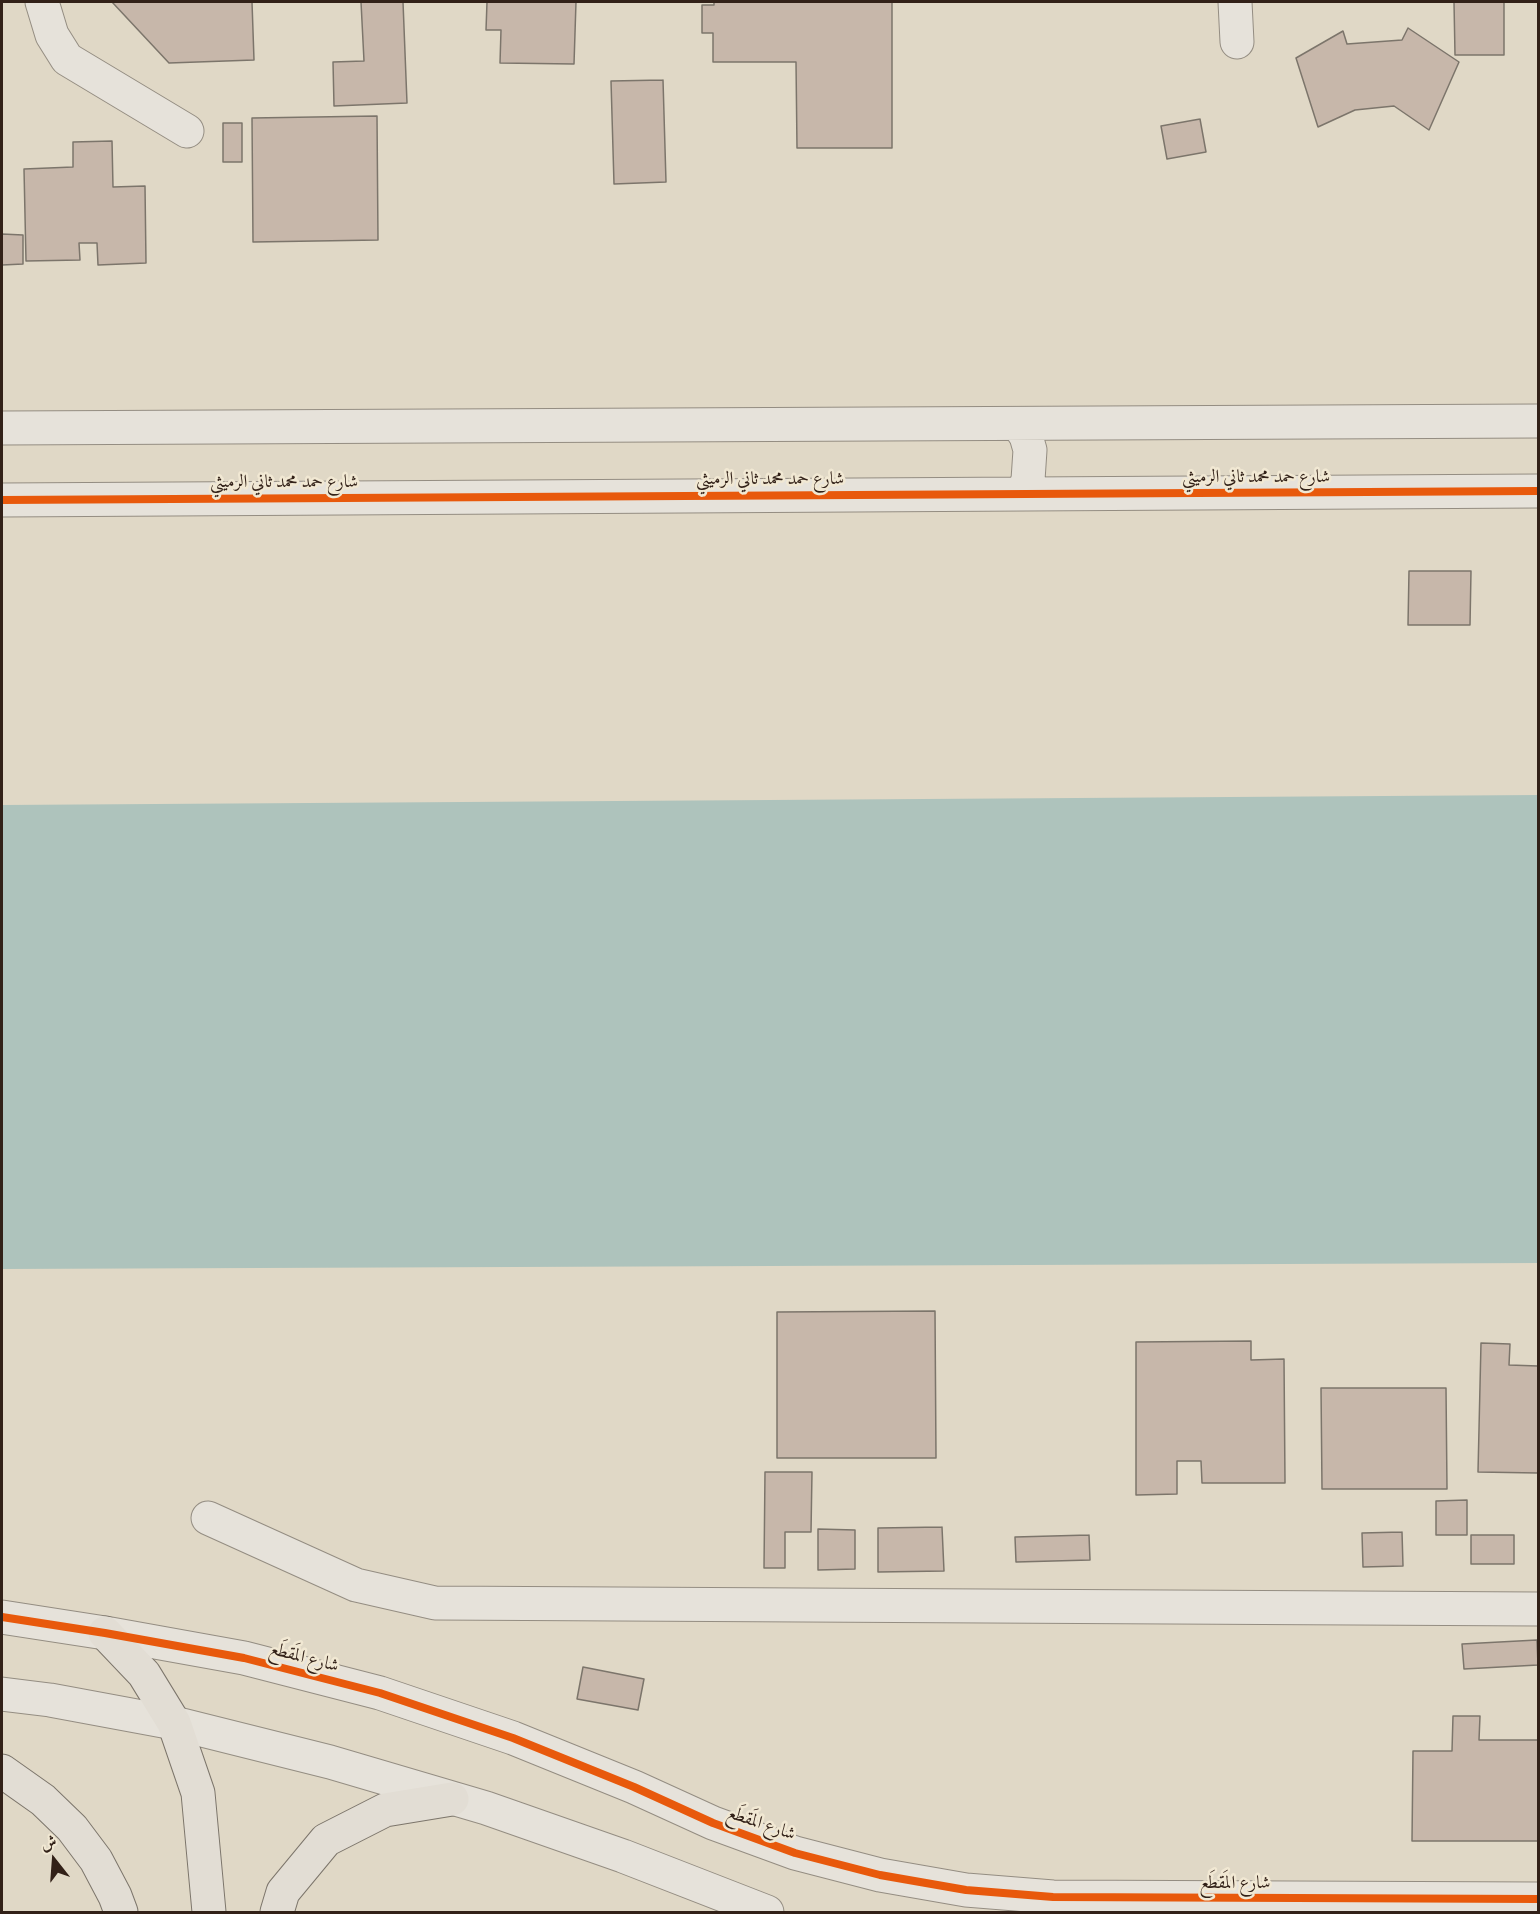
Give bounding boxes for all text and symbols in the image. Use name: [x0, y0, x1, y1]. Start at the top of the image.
street label: شارع حمد محمد ثاني الرميثي: [1182, 467, 1330, 489]
street label: شارع حمد محمد ثاني الرميثي: [696, 469, 844, 491]
street label: شارع حمد محمد ثاني الرميثي: [210, 472, 358, 494]
street label: شارع المَقطَع: [267, 1638, 341, 1678]
street label: شارع المَقطَع: [724, 1802, 798, 1846]
north arrow: [24, 1830, 84, 1890]
text: ش: [38, 1831, 59, 1854]
street label: شارع المَقطَع: [1200, 1873, 1270, 1895]

